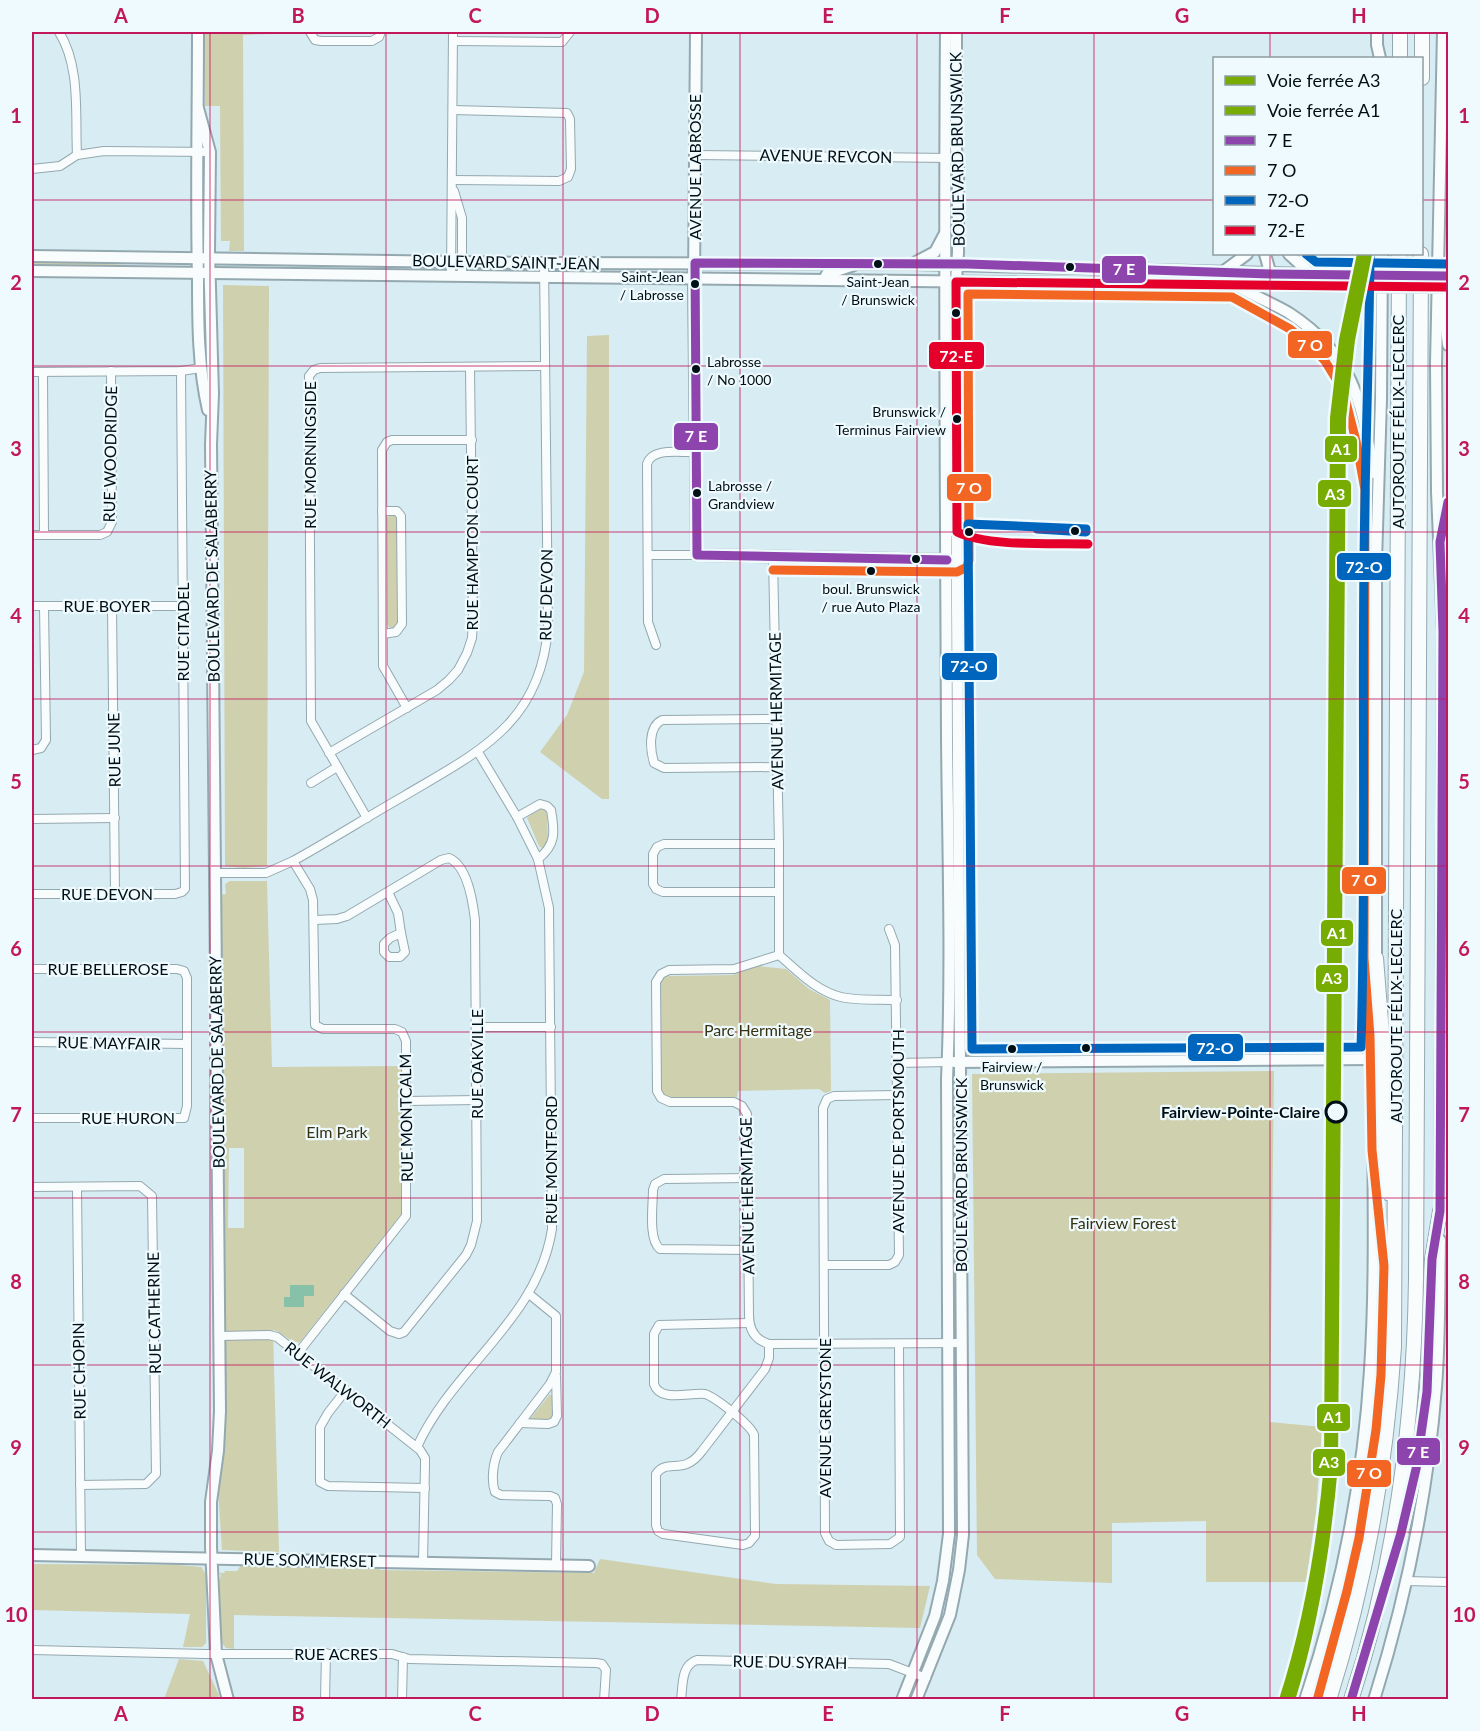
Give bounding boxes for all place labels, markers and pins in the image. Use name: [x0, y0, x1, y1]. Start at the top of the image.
marker: Saint-Jean / Brunswick: [872, 258, 884, 270]
unlabelled marker: [1064, 261, 1076, 273]
place label: Saint-Jean / Labrosse: [620, 268, 684, 303]
place label: Saint-Jean / Brunswick: [841, 273, 916, 308]
marker: Saint-Jean / Labrosse: [689, 278, 701, 290]
unlabelled marker: [950, 307, 962, 319]
place label: Labrosse / No 1000: [707, 353, 771, 388]
marker: Labrosse / No 1000: [690, 363, 702, 375]
place label: Brunswick / Terminus Fairview: [836, 403, 946, 438]
marker: Brunswick / Terminus Fairview: [951, 413, 963, 425]
place label: Labrosse / Grandview: [708, 477, 775, 512]
marker: Labrosse / Grandview: [691, 487, 703, 499]
unlabelled marker: [1069, 525, 1081, 537]
unlabelled marker: [963, 526, 975, 538]
unlabelled marker: [910, 553, 922, 565]
marker: boul. Brunswick / rue Auto Plaza: [865, 565, 877, 577]
place label: boul. Brunswick / rue Auto Plaza: [822, 580, 921, 615]
unlabelled marker: [1080, 1042, 1092, 1054]
marker: Fairview / Brunswick: [1006, 1043, 1018, 1055]
place label: Fairview / Brunswick: [980, 1058, 1045, 1093]
marker: Fairview-Pointe-Claire: [1325, 1101, 1347, 1123]
place label: Fairview-Pointe-Claire: [1161, 1102, 1320, 1121]

